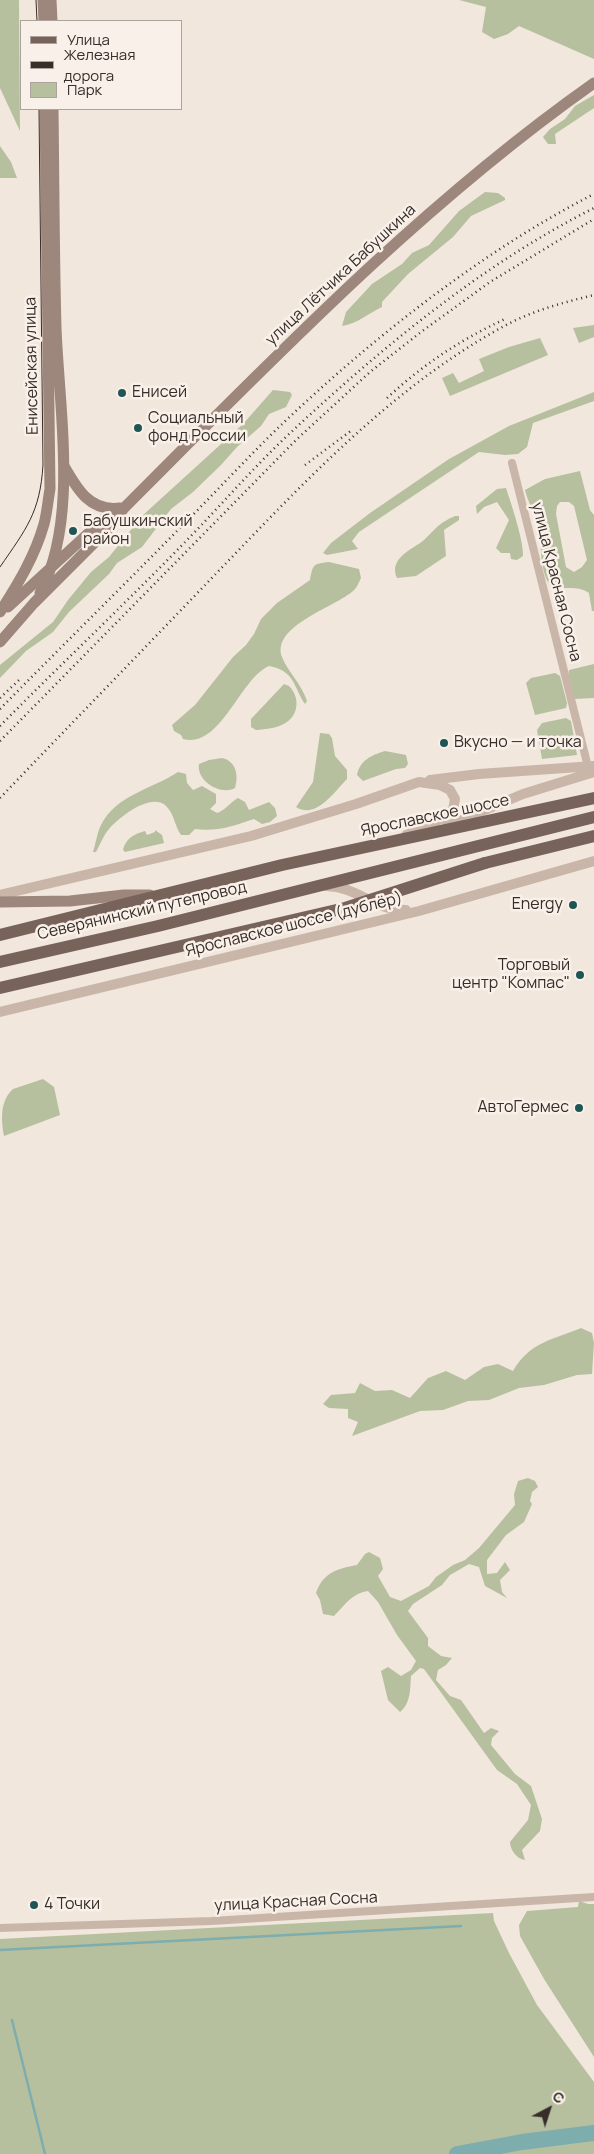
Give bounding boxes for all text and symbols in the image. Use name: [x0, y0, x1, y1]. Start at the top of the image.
legend: [20, 20, 182, 110]
text: Улица: [67, 29, 110, 50]
text: Железная дорога: [64, 44, 135, 86]
text: Парк: [67, 79, 102, 100]
street label: улица Лётчика Бабушкина: [262, 200, 420, 350]
street label: Енисейская улица: [21, 297, 43, 435]
place label: Енисей: [132, 383, 187, 403]
marker: Енисей: [116, 387, 128, 399]
place label: Социальный фонд России: [148, 409, 246, 447]
marker: Социальный фонд России: [132, 422, 144, 434]
street label: улица Красная Сосна: [527, 500, 585, 664]
place label: Бабушкинский район: [83, 512, 193, 550]
marker: Бабушкинский район: [67, 525, 79, 537]
place label: Вкусно — и точка: [454, 733, 582, 753]
marker: Вкусно — и точка: [438, 737, 450, 749]
street label: Ярославское шоссе: [359, 791, 511, 841]
street label: Северянинский путепровод: [36, 878, 248, 944]
street label: Ярославское шоссе (дублёр): [184, 889, 404, 961]
place label: Energy: [512, 895, 563, 915]
marker: Energy: [567, 899, 579, 911]
place label: Торговый центр "Компас": [452, 956, 570, 994]
marker: Торговый центр "Компас": [574, 969, 586, 981]
place label: АвтоГермес: [477, 1098, 569, 1118]
marker: АвтоГермес: [573, 1102, 585, 1114]
street label: улица Красная Сосна: [214, 1888, 378, 1916]
place label: 4 Точки: [44, 1895, 100, 1915]
marker: 4 Точки: [28, 1899, 40, 1911]
north arrow: [524, 2084, 574, 2134]
text: С: [549, 2087, 569, 2108]

